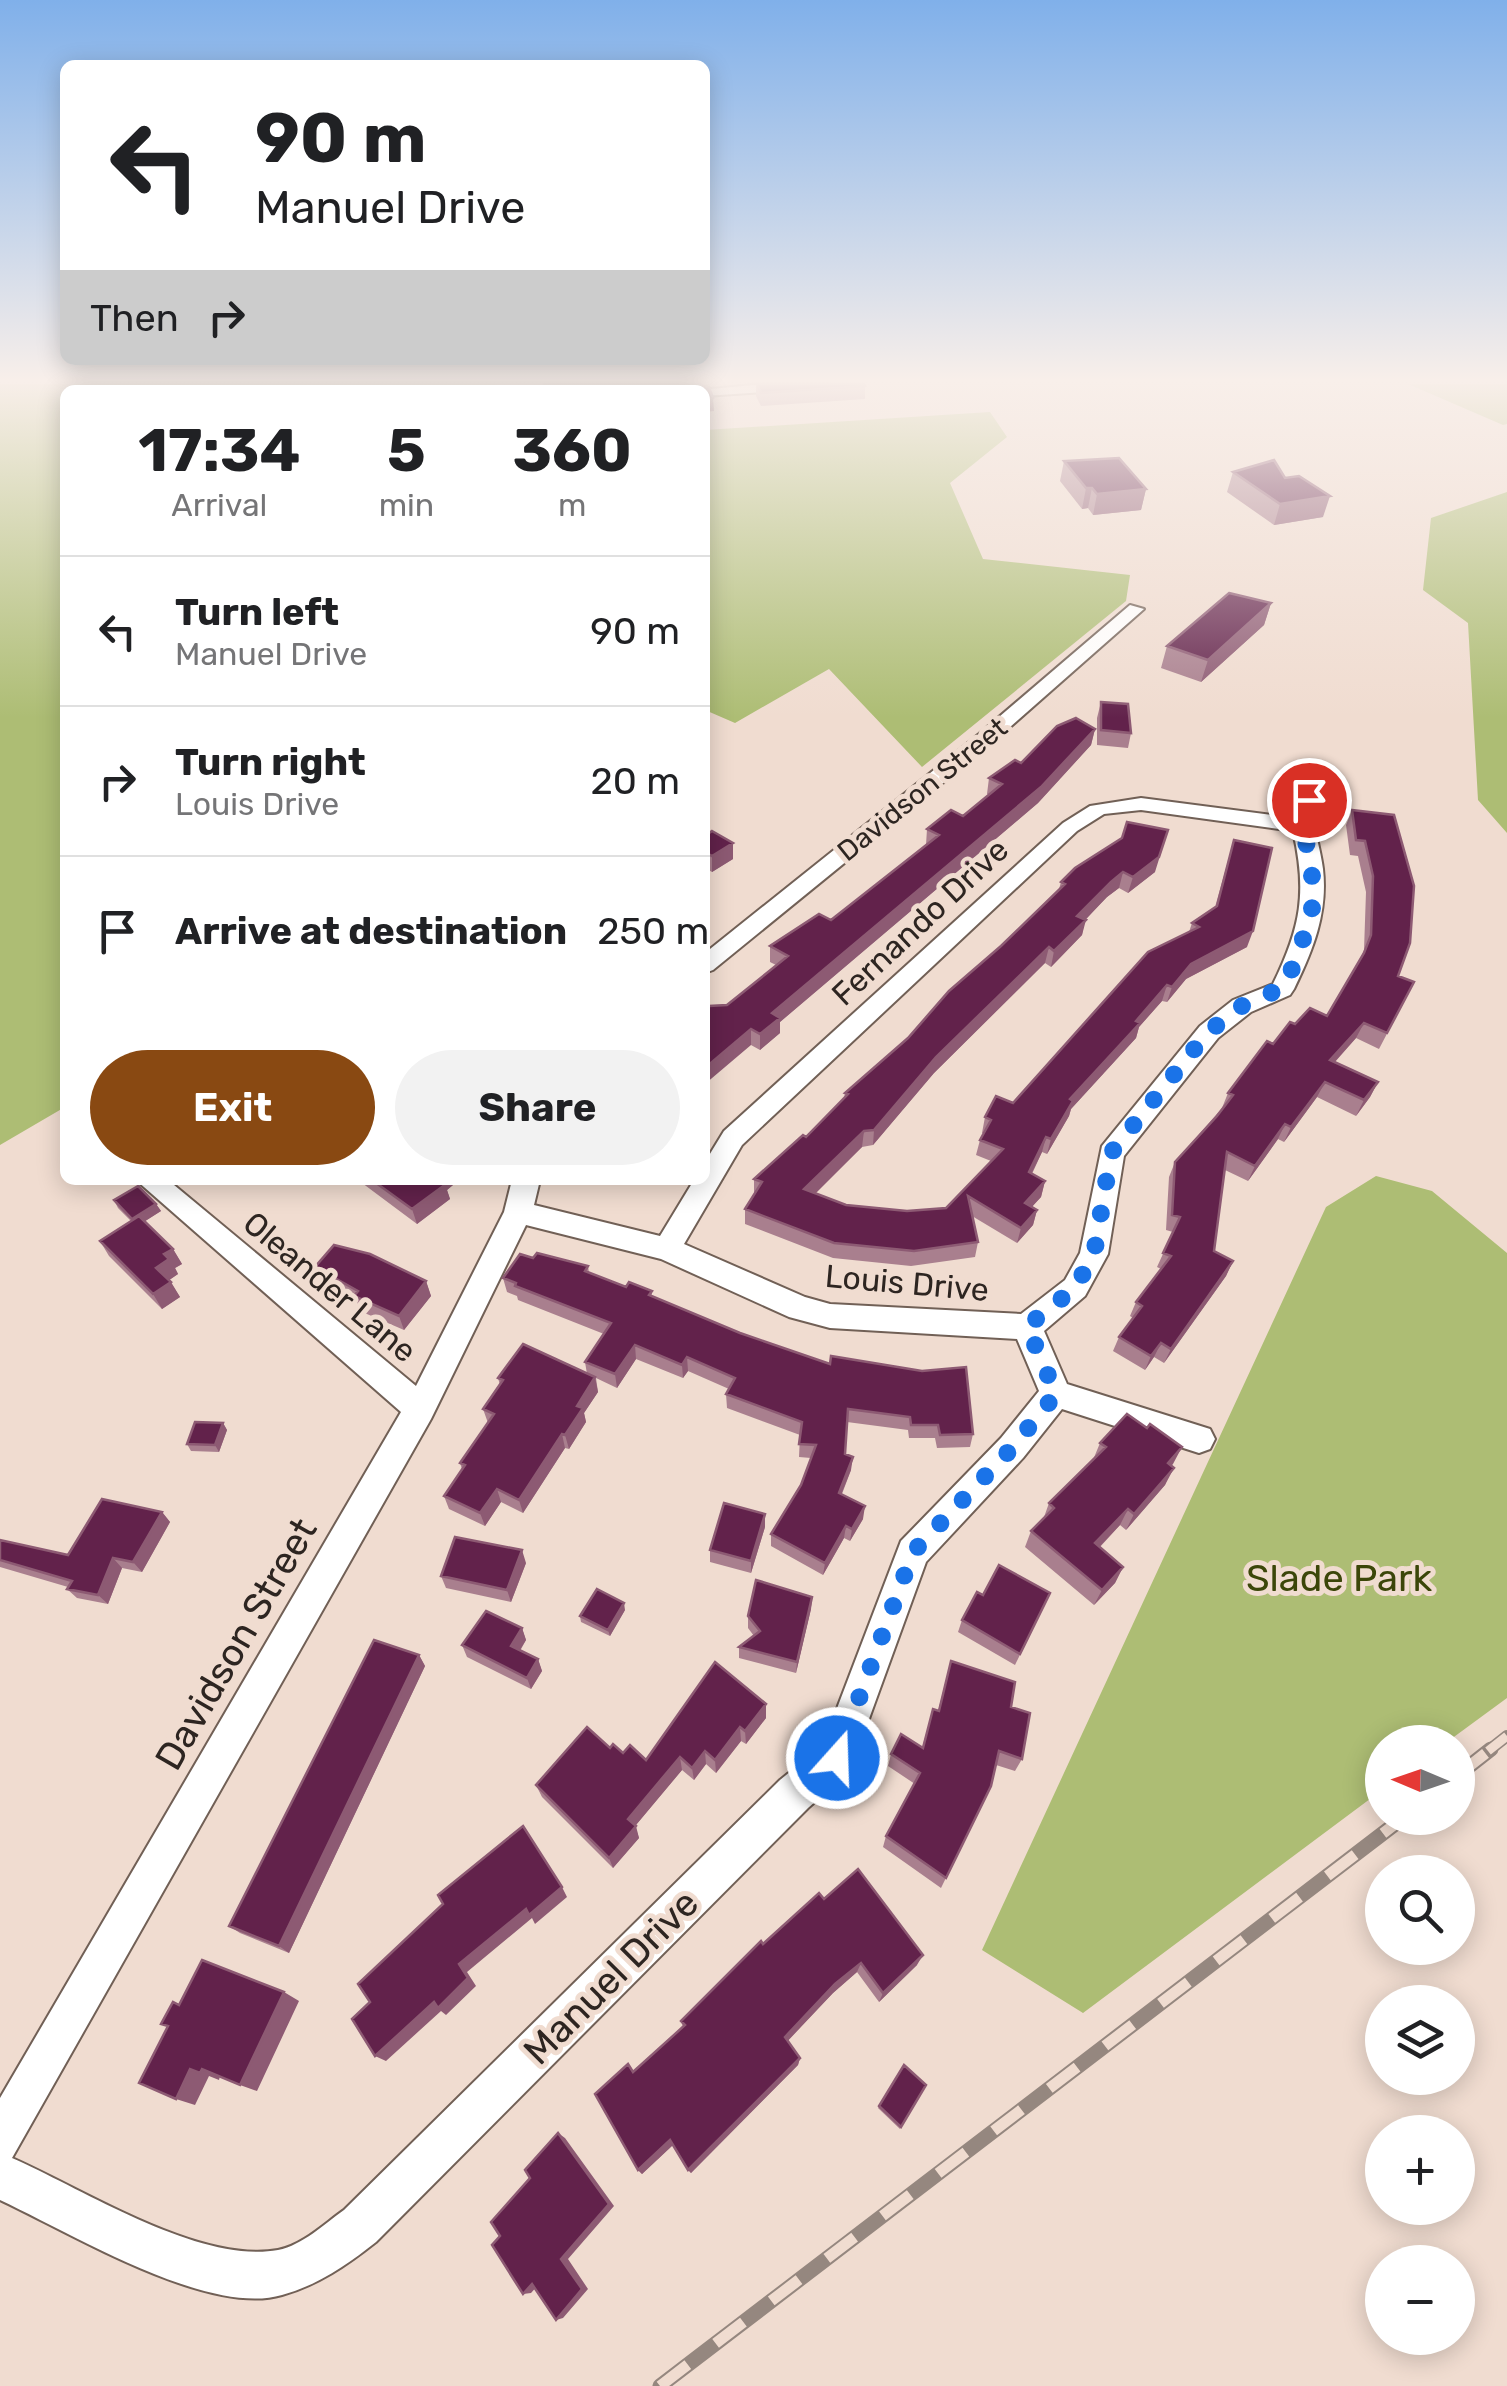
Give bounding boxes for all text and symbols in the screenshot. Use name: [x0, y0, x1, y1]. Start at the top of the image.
text: 90 m: [255, 97, 427, 180]
icon: left: [90, 100, 220, 230]
text: Manuel Drive: [255, 181, 525, 234]
icon: right: [199, 290, 254, 345]
text: Then: [90, 295, 179, 341]
text: 17:34: [138, 415, 300, 486]
text: 5: [387, 415, 426, 486]
text: 360: [512, 415, 632, 486]
text: Arrival: [171, 486, 267, 524]
text: min: [379, 486, 434, 524]
text: m: [558, 486, 586, 524]
text: Turn left: [175, 589, 339, 635]
icon: left: [90, 604, 145, 659]
text: 90 m: [590, 608, 680, 654]
text: Manuel Drive: [175, 635, 367, 673]
street label: Davidson Street: [831, 711, 1014, 868]
text: Turn right: [175, 739, 366, 785]
icon: right: [90, 754, 145, 809]
text: 20 m: [590, 758, 680, 804]
pin: [1267, 758, 1352, 843]
icon: arrive: [1282, 773, 1337, 828]
text: Louis Drive: [175, 785, 339, 823]
street label: Fernando Drive: [824, 831, 1016, 1013]
icon: arrive: [90, 904, 145, 959]
text: Arrive at destination: [175, 908, 567, 954]
text: 250 m: [597, 908, 709, 954]
button: Exit: [90, 1050, 375, 1165]
button: Share: [395, 1050, 680, 1165]
street label: Oleander Lane: [236, 1204, 424, 1370]
street label: Louis Drive: [824, 1257, 990, 1309]
street label: Davidson Street: [145, 1510, 327, 1778]
park label: Slade Park: [1246, 1555, 1432, 1601]
position arrow: [785, 1706, 889, 1810]
north arrow: [1365, 1725, 1475, 1835]
map controls: [1365, 1725, 1475, 2355]
button: search: [1365, 1855, 1475, 1965]
street label: Manuel Drive: [514, 1880, 708, 2074]
button: layers: [1365, 1985, 1475, 2095]
button: +: [1365, 2115, 1475, 2225]
button: −: [1365, 2245, 1475, 2355]

